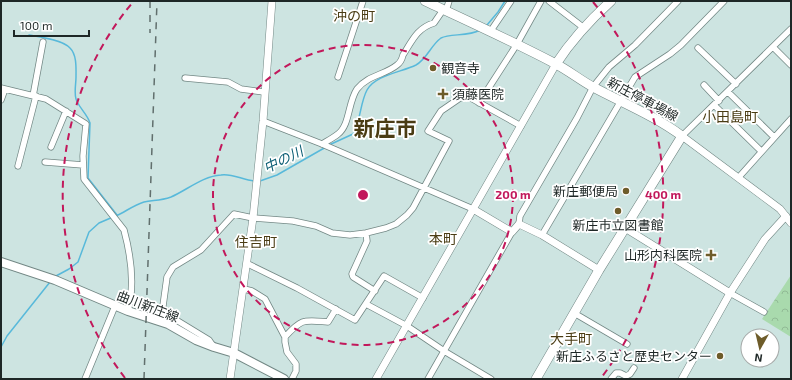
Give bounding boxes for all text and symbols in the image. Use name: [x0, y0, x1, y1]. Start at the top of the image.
district label: 沖の町: [333, 7, 375, 24]
scale bar: [14, 12, 89, 38]
text: 100 m: [20, 18, 52, 32]
place label: 観音寺: [441, 60, 480, 76]
marker: 観音寺: [428, 63, 438, 73]
street label: 新庄停車場線: [605, 74, 681, 124]
place label: 須藤医院: [452, 86, 504, 102]
marker: 須藤医院: [437, 88, 449, 100]
district label: 小田島町: [702, 108, 758, 125]
district label: 新庄市: [354, 115, 417, 140]
water label: 中の川: [260, 141, 307, 176]
place label: 新庄郵便局: [553, 183, 618, 199]
marker: 新庄郵便局: [621, 186, 631, 196]
text: 200 m: [495, 187, 531, 201]
text: 400 m: [645, 187, 681, 201]
centre of rings: [356, 188, 370, 202]
marker: 新庄市立図書館: [613, 206, 623, 216]
place label: 新庄市立図書館: [572, 217, 664, 233]
district label: 本町: [429, 230, 457, 247]
district label: 住吉町: [235, 233, 277, 250]
place label: 山形内科医院: [624, 247, 702, 263]
marker: 山形内科医院: [705, 249, 717, 261]
street label: 曲川新庄線: [115, 287, 181, 325]
north arrow: [740, 328, 780, 368]
district label: 大手町: [550, 330, 592, 347]
place label: 新庄ふるさと歴史センター: [556, 348, 712, 364]
marker: 新庄ふるさと歴史センター: [715, 351, 725, 361]
text: N: [754, 351, 763, 365]

